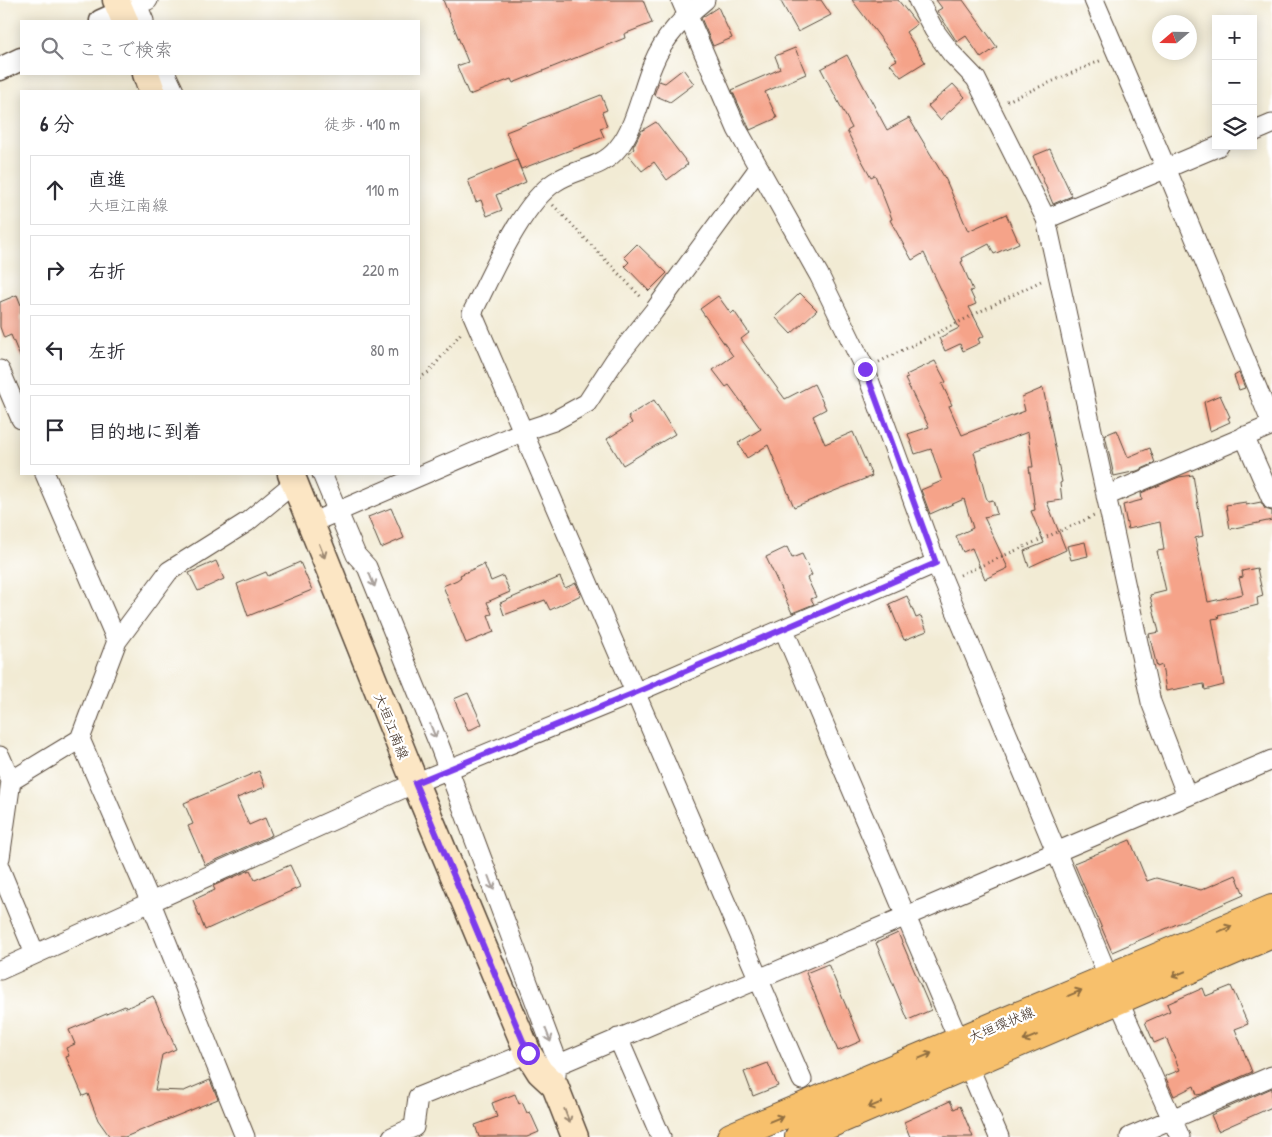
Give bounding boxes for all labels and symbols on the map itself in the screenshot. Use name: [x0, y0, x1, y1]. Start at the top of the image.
north arrow: [1152, 15, 1197, 60]
route end: [854, 358, 877, 381]
one-way arrow: [318, 543, 327, 558]
one-way arrow: [368, 572, 378, 587]
street label: 大垣江南線: [370, 690, 414, 762]
one-way arrow: [429, 723, 438, 738]
one-way arrow: [487, 875, 496, 890]
one-way arrow: [1217, 924, 1232, 934]
one-way arrow: [1172, 969, 1187, 979]
one-way arrow: [1067, 987, 1082, 997]
street label: 大垣環状線: [965, 1002, 1037, 1046]
one-way arrow: [544, 1027, 553, 1042]
one-way arrow: [1023, 1033, 1038, 1043]
route start: [517, 1042, 540, 1065]
one-way arrow: [917, 1050, 932, 1060]
one-way arrow: [868, 1100, 883, 1110]
one-way arrow: [563, 1108, 572, 1123]
one-way arrow: [768, 1114, 783, 1123]

